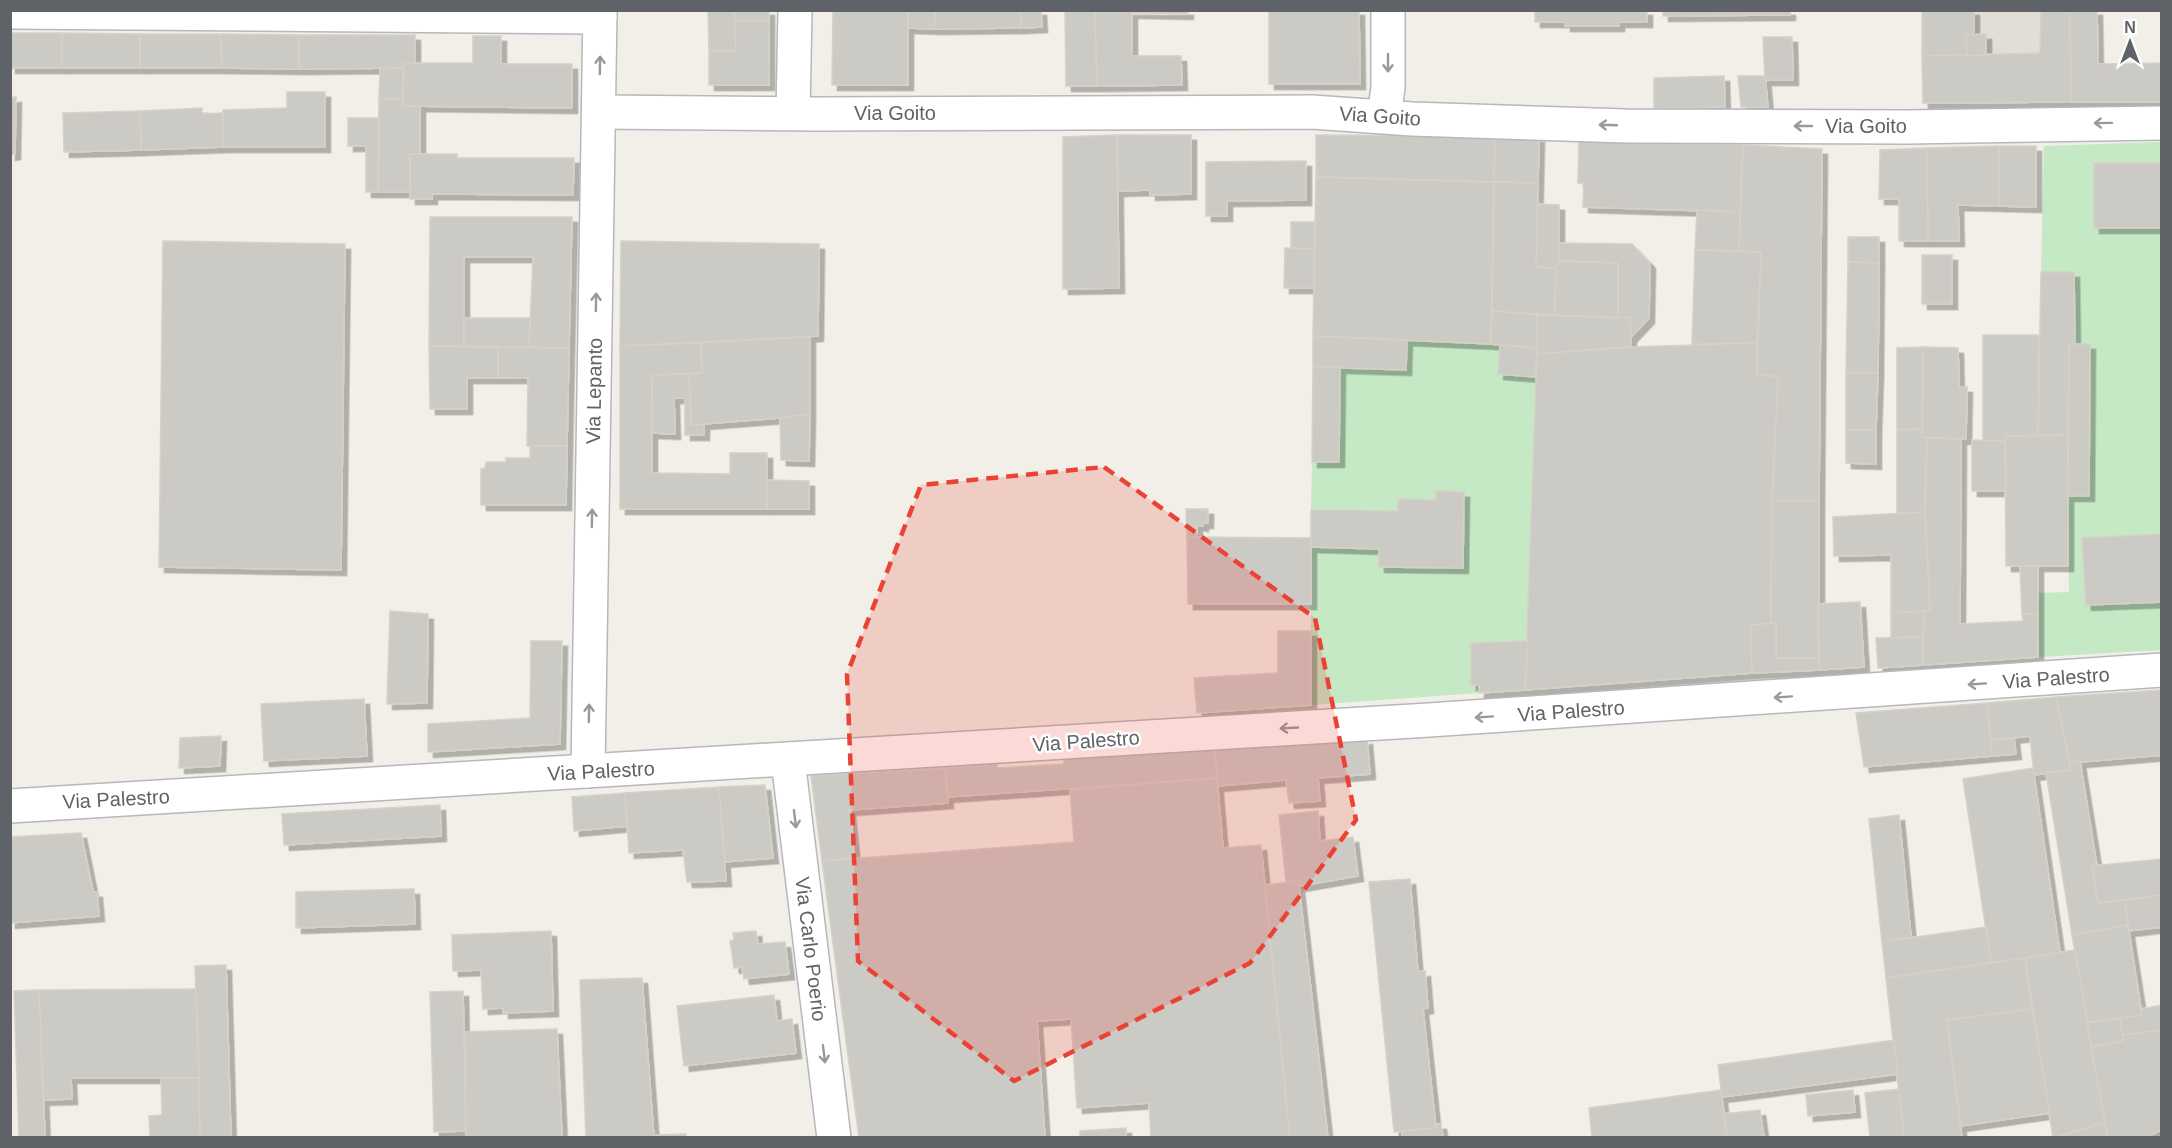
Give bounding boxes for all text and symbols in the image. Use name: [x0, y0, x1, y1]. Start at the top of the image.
north arrow: [2100, 12, 2160, 72]
text: N: [2124, 19, 2136, 36]
one-way arrow: [1382, 53, 1394, 73]
one-way arrow: [594, 55, 606, 75]
street label: Via Goito: [854, 102, 936, 124]
street label: Via Goito: [1338, 102, 1422, 130]
street label: Via Goito: [1825, 115, 1907, 137]
one-way arrow: [2094, 117, 2114, 129]
one-way arrow: [1599, 119, 1619, 131]
one-way arrow: [1794, 120, 1814, 132]
one-way arrow: [590, 292, 602, 312]
street label: Via Lepanto: [582, 338, 606, 444]
one-way arrow: [586, 508, 598, 528]
street label: Via Palestro: [2002, 663, 2110, 693]
one-way arrow: [1968, 678, 1988, 689]
one-way arrow: [1773, 692, 1793, 703]
street label: Via Palestro: [1517, 696, 1625, 726]
one-way arrow: [583, 703, 594, 723]
one-way arrow: [1474, 711, 1494, 722]
one-way arrow: [1279, 723, 1299, 734]
street label: Via Palestro: [1032, 726, 1140, 756]
street label: Via Palestro: [547, 757, 655, 785]
street label: Via Palestro: [62, 785, 170, 813]
one-way arrow: [790, 808, 801, 828]
street label: Via Carlo Poerio: [791, 876, 831, 1022]
one-way arrow: [819, 1043, 830, 1063]

